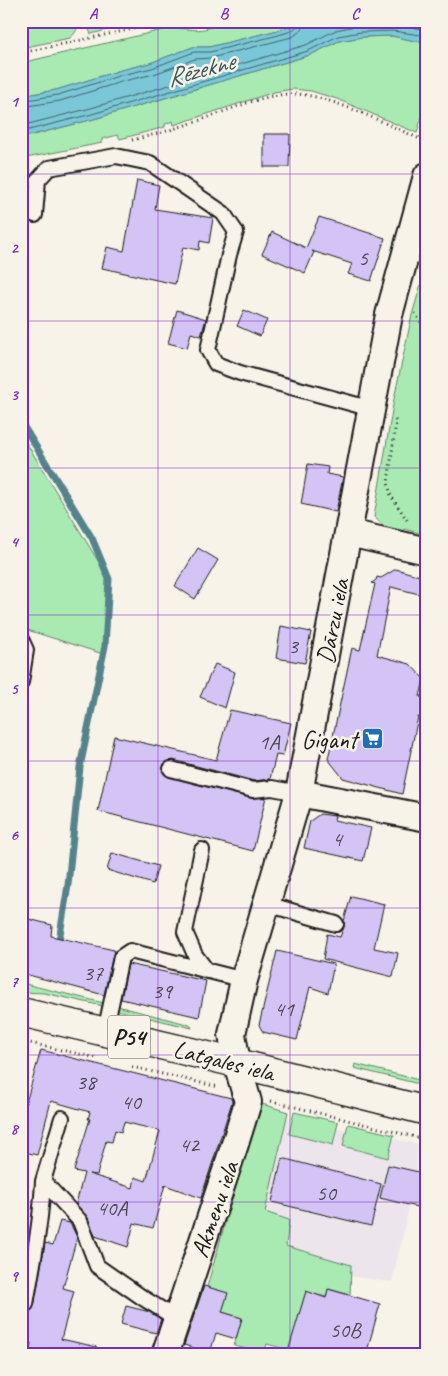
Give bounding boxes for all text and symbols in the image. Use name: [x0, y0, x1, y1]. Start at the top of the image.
text: A: [89, 4, 99, 24]
text: B: [220, 4, 230, 24]
text: C: [351, 4, 361, 24]
water label: Rēzekne: [163, 44, 241, 94]
text: 1: [10, 92, 19, 112]
text: 2: [10, 238, 19, 258]
house number: 5: [358, 244, 369, 272]
text: 3: [10, 385, 19, 405]
text: 4: [10, 532, 19, 552]
street label: Dārzu iela: [309, 574, 357, 666]
house number: 3: [288, 632, 300, 660]
text: 5: [11, 679, 20, 699]
place label: Gigant: [301, 724, 361, 756]
supermarket icon: Gigant: [361, 727, 385, 751]
house number: 1A: [259, 728, 280, 756]
text: 6: [10, 825, 19, 845]
house number: 4: [332, 825, 344, 853]
house number: 37: [83, 959, 104, 987]
text: 7: [10, 972, 19, 992]
house number: 39: [152, 977, 174, 1005]
house number: 41: [274, 995, 295, 1023]
road number: P54: [108, 1016, 150, 1058]
street label: Latgales iela: [170, 1033, 280, 1090]
house number: 38: [76, 1068, 98, 1096]
house number: 40: [121, 1088, 143, 1116]
text: 8: [10, 1119, 19, 1139]
house number: 42: [179, 1131, 201, 1159]
street label: Akmeņu iela: [184, 1155, 247, 1262]
house number: 50: [316, 1179, 338, 1207]
house number: 40A: [97, 1194, 128, 1222]
text: 9: [10, 1266, 19, 1286]
house number: 50B: [329, 1316, 362, 1344]

